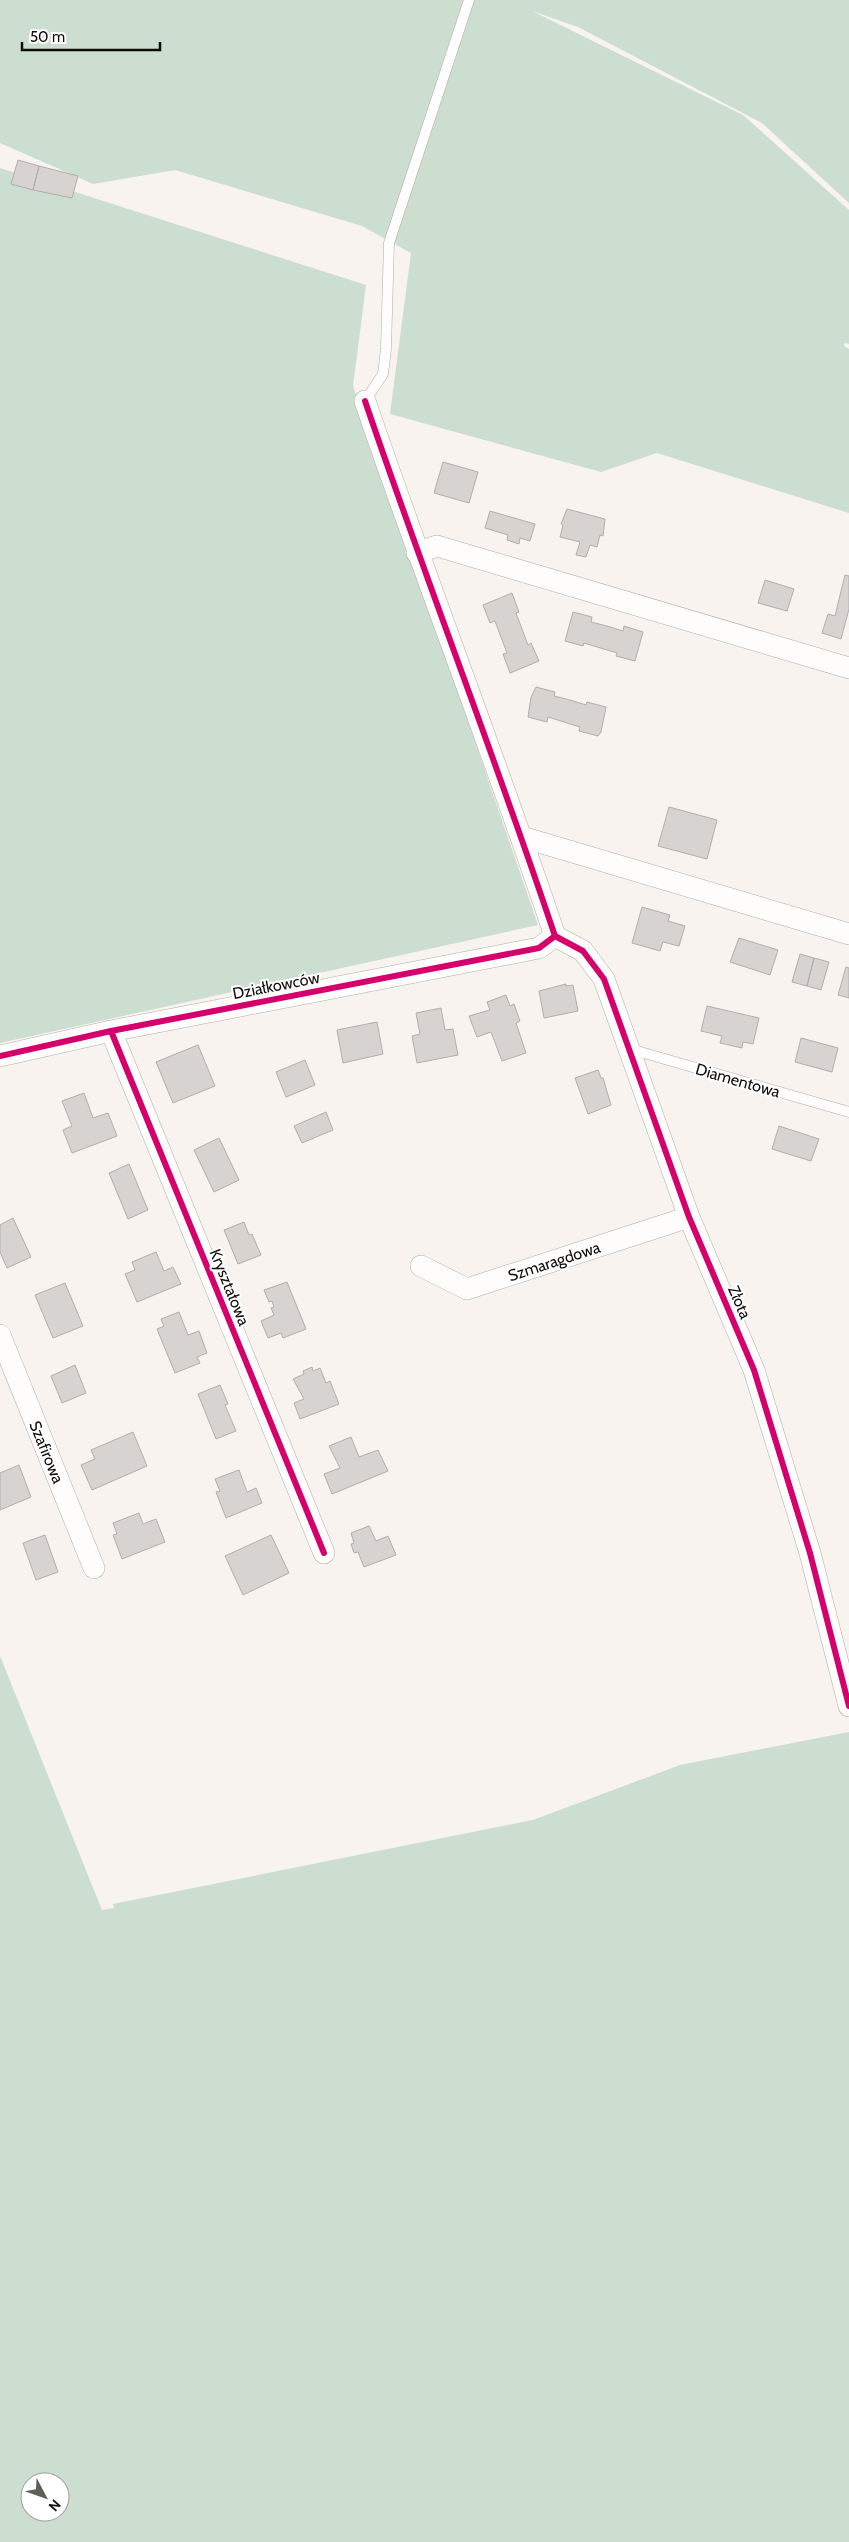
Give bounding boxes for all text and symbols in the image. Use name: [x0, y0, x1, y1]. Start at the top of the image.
scale bar: [22, 20, 160, 52]
text: 50 m: [30, 28, 65, 46]
street label: Działkowców: [231, 968, 322, 1003]
street label: Diamentowa: [693, 1059, 783, 1102]
street label: Szmaragdowa: [506, 1238, 603, 1285]
street label: Kryształowa: [206, 1246, 254, 1329]
street label: Złota: [724, 1283, 755, 1322]
street label: Szafirowa: [25, 1418, 68, 1487]
north arrow: [20, 2472, 70, 2522]
text: N: [45, 2496, 65, 2515]

